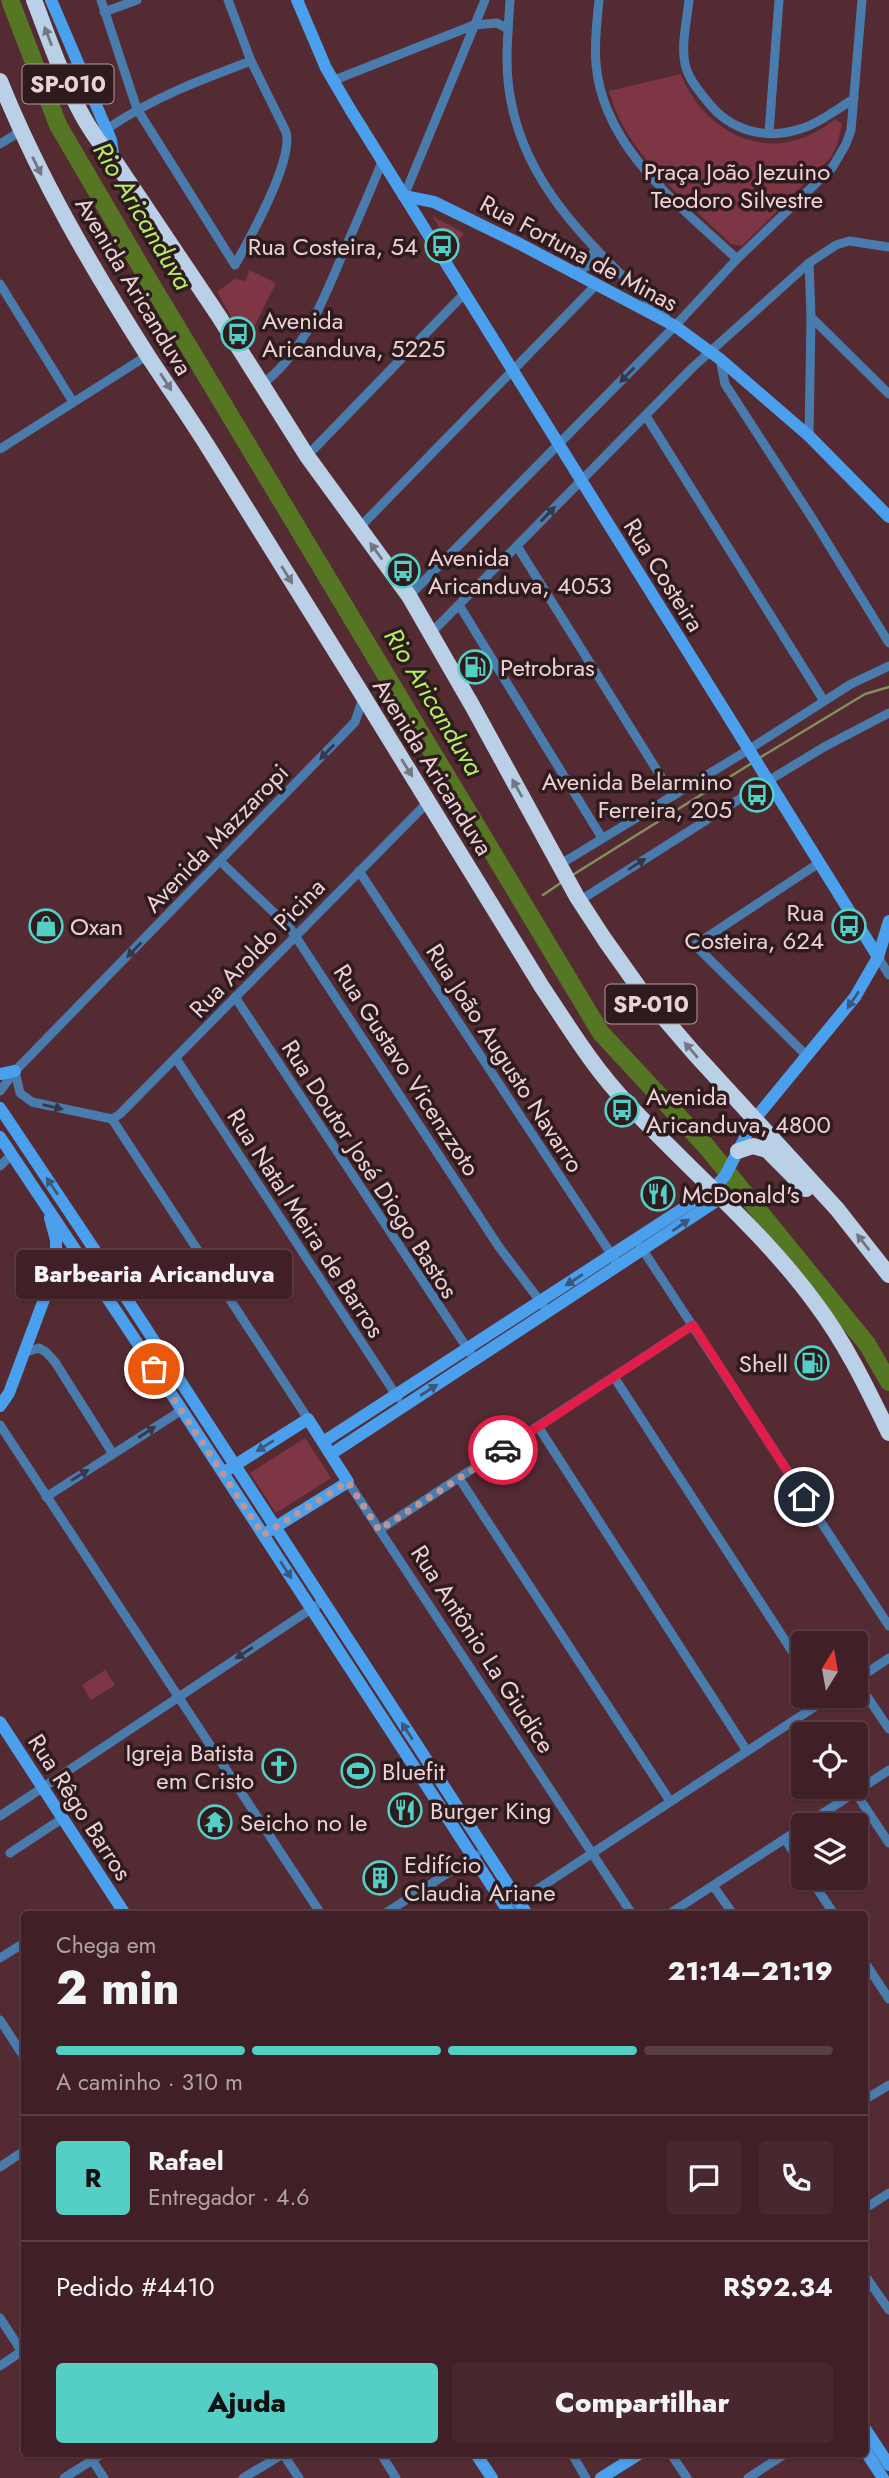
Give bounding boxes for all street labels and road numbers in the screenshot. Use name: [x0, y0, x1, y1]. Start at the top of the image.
road number: SP-010: [22, 64, 114, 104]
street label: Rua Fortuna de Minas: [474, 186, 684, 320]
street label: Avenida Aricanduva: [67, 190, 201, 382]
street label: Rua Costeira: [615, 511, 713, 639]
street label: Avenida Aricanduva: [364, 672, 502, 862]
street label: Avenida Mazzaropi: [136, 756, 296, 920]
street label: Rua Aroldo Picina: [181, 870, 333, 1026]
street label: Rua João Augusto Navarro: [418, 937, 592, 1179]
street label: Rua Gustavo Vicenzzoto: [325, 957, 489, 1183]
road number: SP-010: [606, 984, 696, 1023]
street label: Rua Doutor José Diogo Bastos: [273, 1033, 467, 1305]
street label: Rua Natal Meira de Barros: [219, 1101, 393, 1345]
street label: Rua Antônio La Giudice: [402, 1538, 564, 1760]
street label: Rua Rêgo Barros: [19, 1727, 141, 1887]

